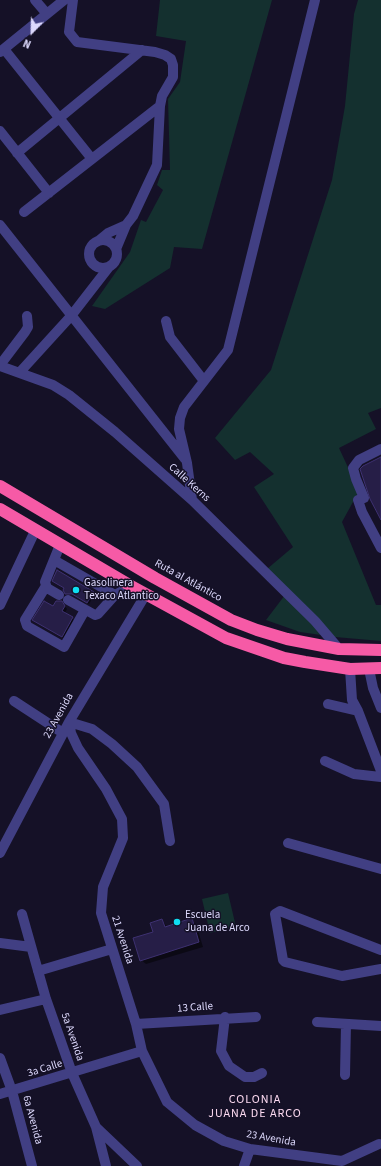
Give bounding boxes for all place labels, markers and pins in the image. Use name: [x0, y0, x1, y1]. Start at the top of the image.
place label: Gasolinera Texaco Atlantico: [84, 577, 159, 603]
marker: Gasolinera Texaco Atlantico: [71, 585, 81, 595]
place label: Escuela Juana de Arco: [185, 909, 250, 935]
marker: Escuela Juana de Arco: [172, 917, 182, 927]

